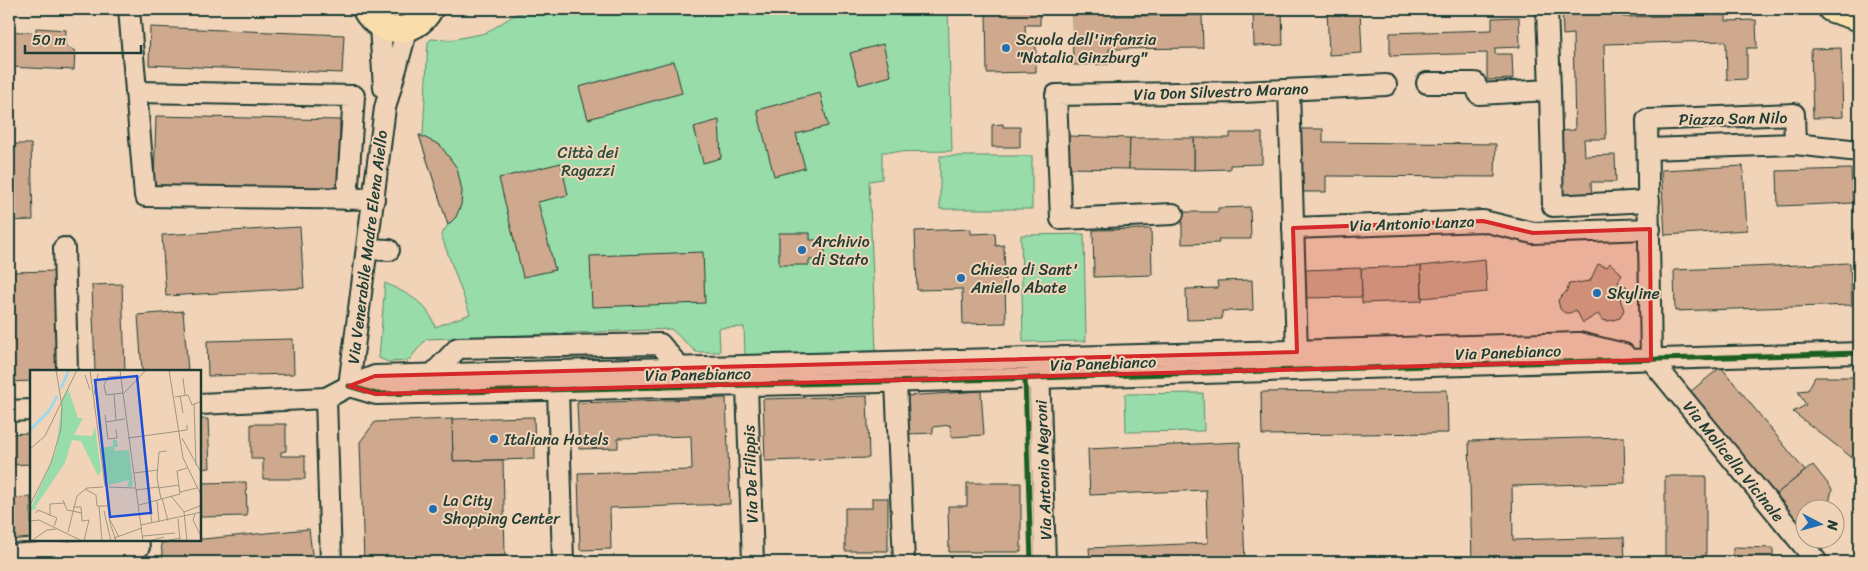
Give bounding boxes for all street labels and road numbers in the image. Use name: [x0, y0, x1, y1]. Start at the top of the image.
street label: Via Don Silvestro Marano: [1133, 74, 1309, 109]
street label: Piazza San Nilo: [1678, 103, 1788, 134]
street label: Via Venerabile Madre Elena Aiello: [339, 128, 396, 366]
street label: Via Antonio Lanza: [1349, 207, 1475, 240]
street label: Via Panebianco: [1454, 336, 1562, 369]
street label: Via Panebianco: [1049, 347, 1157, 380]
street label: Via Panebianco: [645, 359, 751, 390]
street label: Via Molicella Vicinale: [1675, 394, 1792, 529]
street label: Via Antonio Negroni: [1027, 399, 1060, 541]
street label: Via De Filippis: [734, 424, 767, 524]

